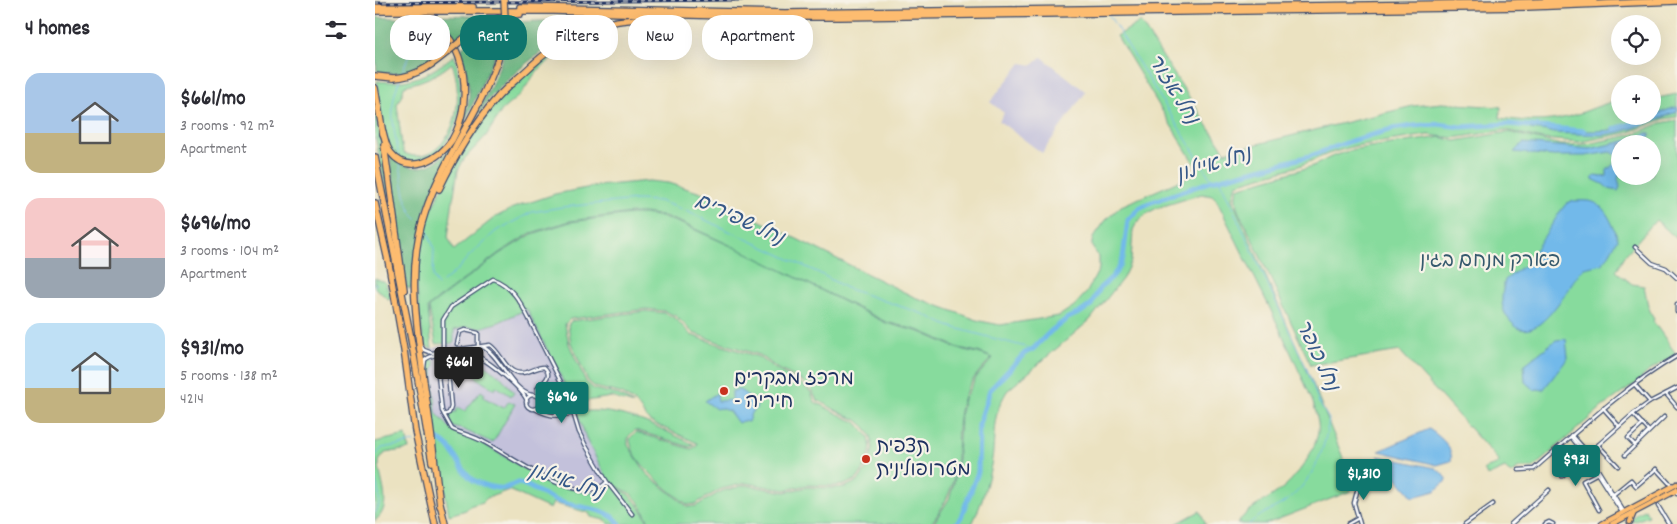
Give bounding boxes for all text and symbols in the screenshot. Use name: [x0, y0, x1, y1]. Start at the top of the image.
text: 4 homes: [25, 15, 90, 45]
chip: Buy: [390, 15, 450, 60]
chip: Rent: [460, 15, 527, 60]
chip: Filters: [537, 15, 618, 60]
chip: New: [628, 15, 692, 60]
chip: Apartment: [702, 15, 813, 60]
map controls: [1611, 15, 1661, 185]
button: locate: [1611, 15, 1661, 65]
icon: filters: [322, 16, 350, 44]
water label: נחל אזור: [1139, 49, 1206, 133]
button: +: [1611, 75, 1661, 125]
text: $661/mo: [180, 85, 246, 115]
icon: home: [65, 93, 125, 153]
text: 3 rooms · 92 m²: [180, 115, 274, 138]
button: −: [1611, 135, 1661, 185]
text: Apartment: [180, 138, 247, 161]
water label: נחל איילון: [1173, 140, 1257, 192]
water label: נחל שפירים: [690, 187, 790, 255]
text: $696/mo: [180, 210, 251, 240]
icon: home: [65, 218, 125, 278]
text: 3 rooms · 104 m²: [180, 240, 279, 263]
park label: פארק מנחם בגין: [1420, 248, 1560, 276]
text: Apartment: [180, 263, 247, 286]
water label: נחל כופר: [1286, 315, 1346, 398]
text: $931/mo: [180, 335, 244, 365]
icon: home: [65, 343, 125, 403]
pin: $661: [429, 346, 489, 389]
text: $661: [445, 351, 473, 374]
text: 5 rooms · 138 m²: [180, 365, 277, 388]
place label: מרכז מבקרים - חיריה: [734, 366, 854, 417]
pin: $696: [532, 382, 592, 424]
marker: מרכז מבקרים - חיריה: [718, 385, 730, 397]
text: $696: [546, 386, 578, 409]
text: 4214: [180, 388, 204, 411]
place label: תצפית מטרופולינית: [875, 434, 971, 485]
pin: $931: [1546, 444, 1606, 487]
text: $931: [1563, 449, 1589, 472]
marker: תצפית מטרופולינית: [860, 453, 872, 465]
water label: נחל איילון: [525, 457, 609, 510]
pin: $1,310: [1323, 458, 1405, 501]
text: $1,310: [1347, 463, 1381, 486]

